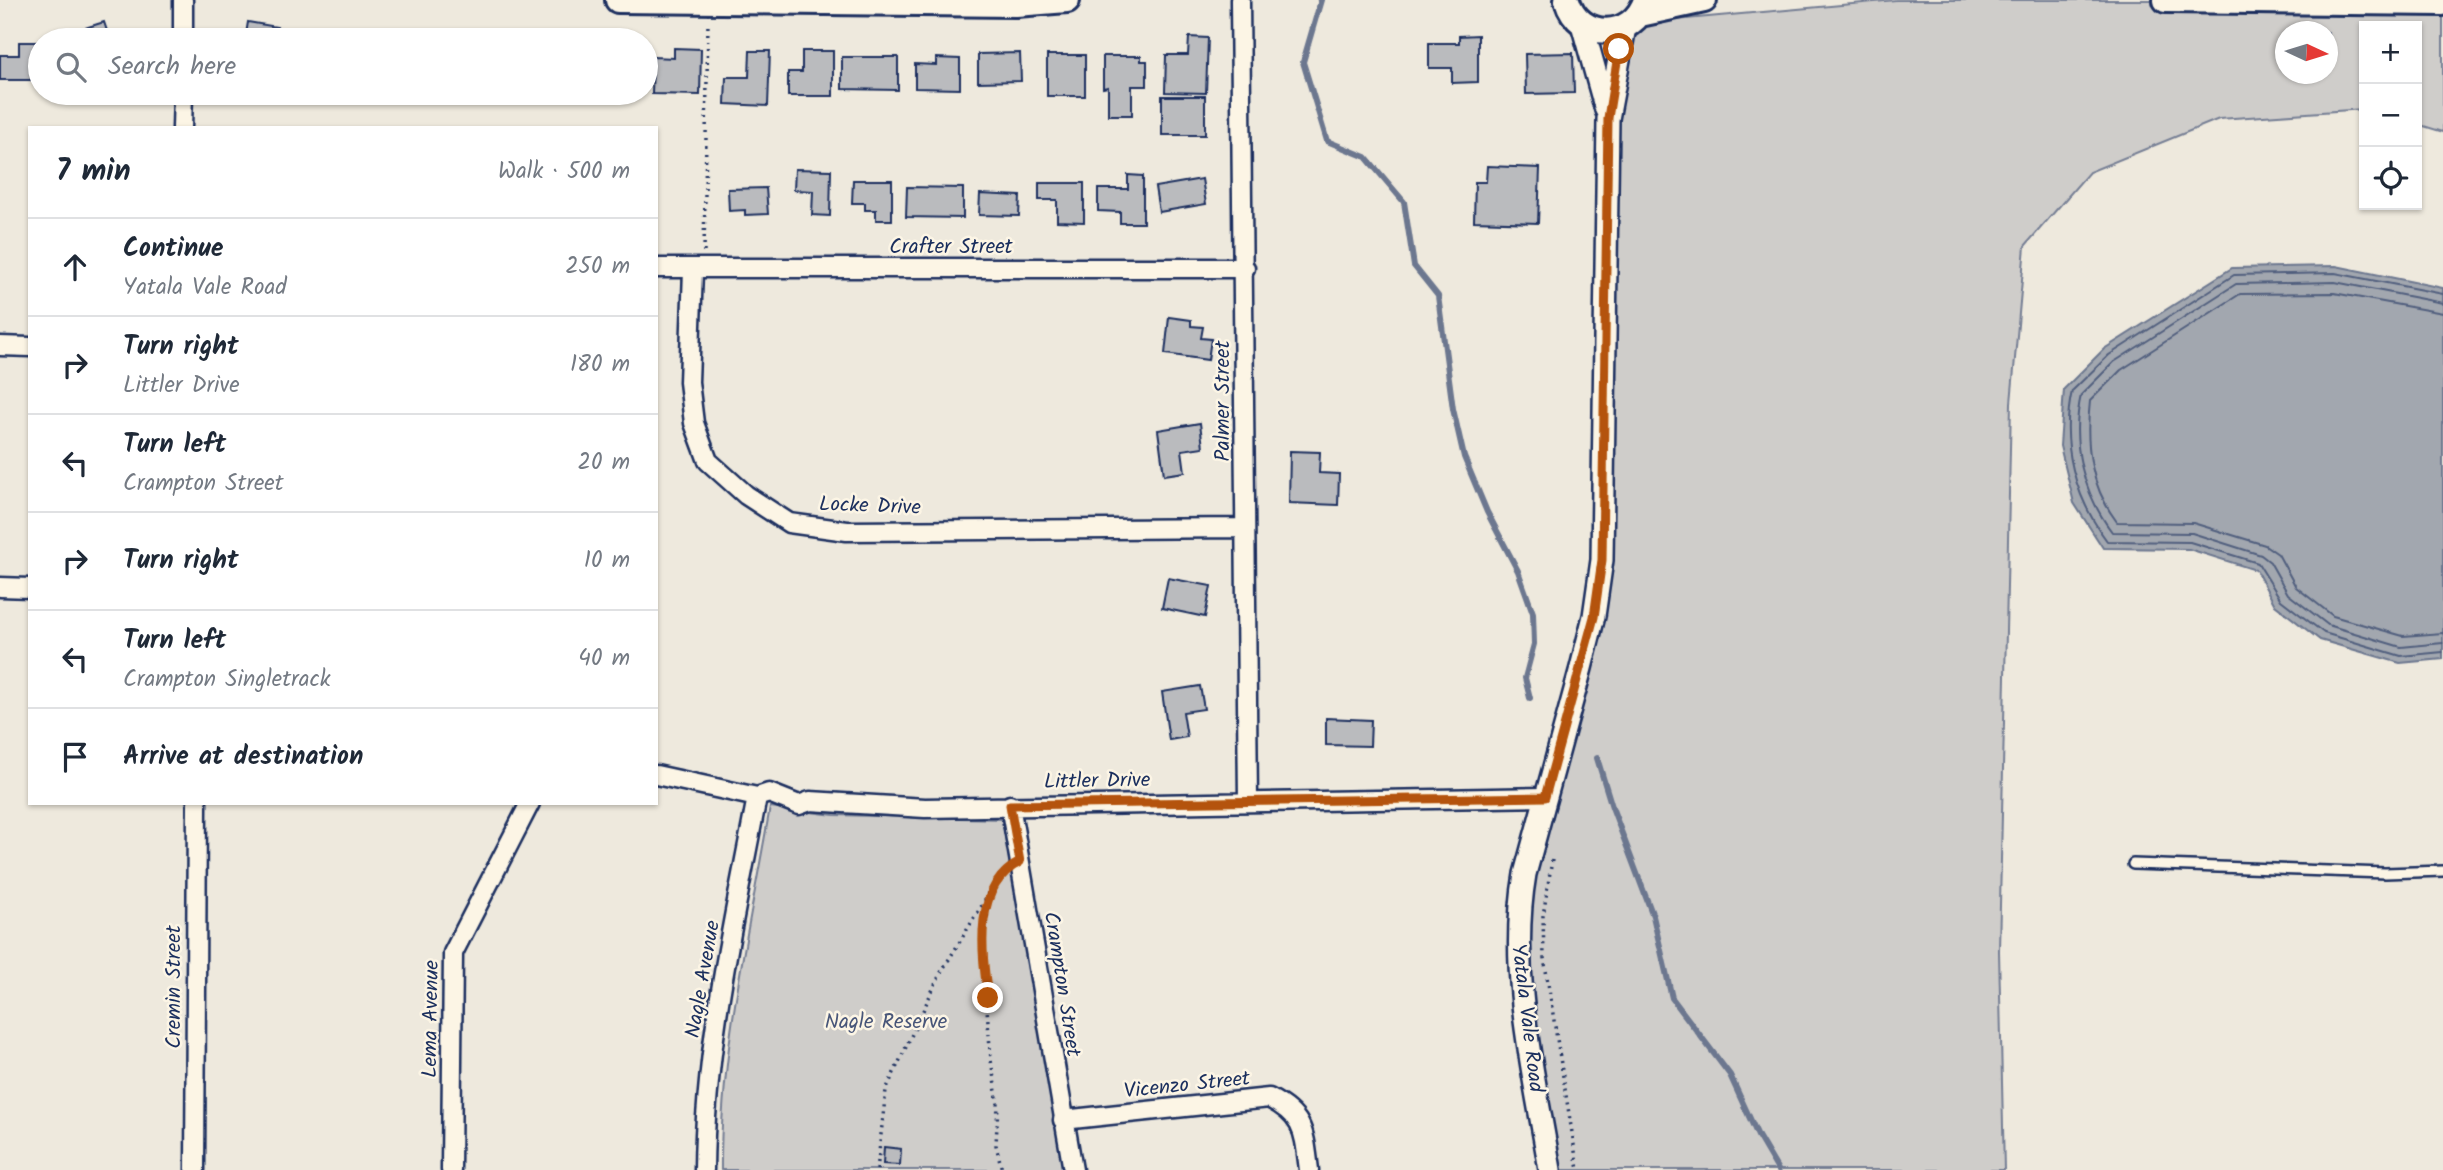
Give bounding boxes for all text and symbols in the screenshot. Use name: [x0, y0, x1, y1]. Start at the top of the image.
north arrow: [2275, 21, 2338, 84]
map controls: [2359, 21, 2422, 210]
button: +: [2359, 21, 2422, 84]
search box: [28, 28, 658, 105]
route start: [1603, 33, 1634, 64]
text: Search here: [108, 46, 236, 88]
icon: search: [52, 48, 90, 86]
button: −: [2359, 84, 2422, 147]
button: locate: [2359, 147, 2422, 210]
text: 7 min: [56, 148, 131, 196]
text: Walk · 500 m: [498, 154, 630, 190]
text: Continue: [123, 228, 224, 270]
street label: Crafter Street: [889, 231, 1014, 264]
icon: ahead: [56, 248, 94, 286]
text: 250 m: [565, 249, 630, 285]
text: Yatala Vale Road: [123, 270, 287, 306]
text: Turn right: [123, 326, 239, 368]
street label: Palmer Street: [1207, 340, 1240, 462]
icon: right: [56, 346, 94, 384]
text: 180 m: [570, 347, 630, 383]
text: Littler Drive: [123, 368, 240, 404]
text: Turn left: [123, 424, 226, 466]
icon: left: [56, 444, 94, 482]
text: 20 m: [578, 445, 630, 481]
text: Crampton Street: [123, 466, 284, 502]
street label: Locke Drive: [818, 488, 922, 525]
text: Turn right: [123, 540, 239, 582]
icon: right: [56, 542, 94, 580]
text: 10 m: [584, 543, 630, 579]
text: Turn left: [123, 620, 226, 662]
icon: left: [56, 640, 94, 678]
text: 40 m: [578, 641, 630, 677]
text: Crampton Singletrack: [123, 662, 330, 698]
text: Arrive at destination: [123, 736, 363, 778]
icon: arrive: [56, 738, 94, 776]
street label: Littler Drive: [1043, 764, 1151, 799]
street label: Crampton Street: [1034, 909, 1089, 1060]
street label: Nagle Avenue: [677, 917, 730, 1041]
street label: Cremin Street: [158, 924, 191, 1049]
street label: Yatala Vale Road: [1501, 942, 1552, 1095]
street label: Lema Avenue: [414, 959, 449, 1078]
route end: [972, 982, 1003, 1013]
park label: Nagle Reserve: [825, 1006, 948, 1039]
street label: Vicenzo Street: [1122, 1062, 1253, 1109]

